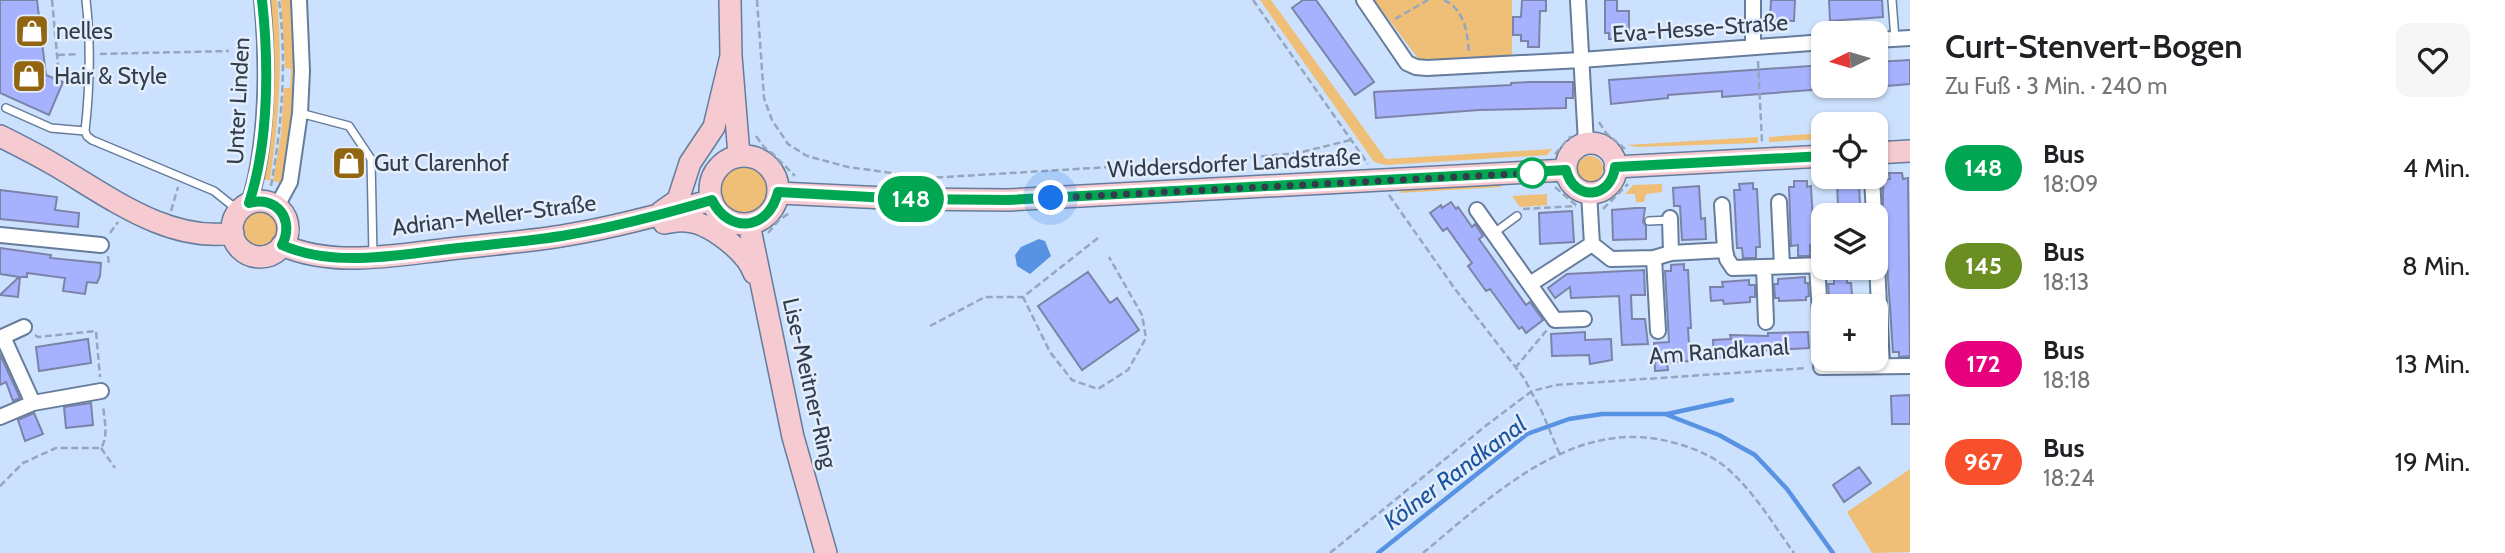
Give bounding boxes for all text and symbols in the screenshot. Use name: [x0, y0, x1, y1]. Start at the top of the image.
street label: Eva-Hesse-Straße: [1611, 8, 1789, 48]
shop icon: nelles: [13, 12, 51, 50]
place label: nelles: [56, 17, 113, 45]
north arrow: [1811, 21, 1888, 98]
map controls: [1811, 21, 1888, 371]
button: heart: [2396, 23, 2470, 97]
text: Curt-Stenvert-Bogen: [1945, 26, 2243, 66]
street label: Unter Linden: [221, 37, 255, 165]
shop icon: Hair & Style: [10, 57, 48, 95]
place label: Hair & Style: [54, 62, 167, 90]
text: Zu Fuß · 3 Min. · 240 m: [1945, 72, 2168, 100]
button: locate: [1811, 112, 1888, 189]
text: Bus: [2043, 138, 2084, 170]
street label: Widdersdorfer Landstraße: [1107, 142, 1361, 184]
shop icon: Gut Clarenhof: [330, 144, 368, 182]
place label: Gut Clarenhof: [374, 149, 510, 177]
text: 4 Min.: [2403, 152, 2470, 184]
text: 148: [1964, 153, 2003, 182]
unlabelled marker: [1517, 158, 1547, 188]
text: 18:09: [2043, 170, 2098, 198]
line badge: 148: [871, 176, 951, 222]
your location: [1033, 180, 1068, 215]
text: 148: [892, 184, 930, 213]
street label: Adrian-Meller-Straße: [390, 189, 598, 241]
button: layers: [1811, 203, 1888, 280]
text: Bus: [2043, 236, 2084, 268]
text: 8 Min.: [2402, 250, 2470, 282]
text: 145: [1965, 251, 2002, 280]
text: 18:13: [2043, 268, 2089, 296]
button: +: [1811, 294, 1888, 371]
street label: Lise-Meitner-Ring: [777, 295, 843, 472]
street label: Am Randkanal: [1648, 332, 1791, 370]
text: Bus: [2043, 334, 2084, 366]
text: 13 Min.: [2395, 348, 2470, 380]
text: 172: [1967, 349, 2000, 378]
text: 18:18: [2043, 366, 2091, 394]
water label: Kölner Randkanal: [1378, 409, 1532, 536]
text: Bus: [2043, 432, 2084, 464]
text: 19 Min.: [2395, 446, 2470, 478]
text: 967: [1964, 447, 2003, 476]
text: 18:24: [2043, 464, 2095, 492]

